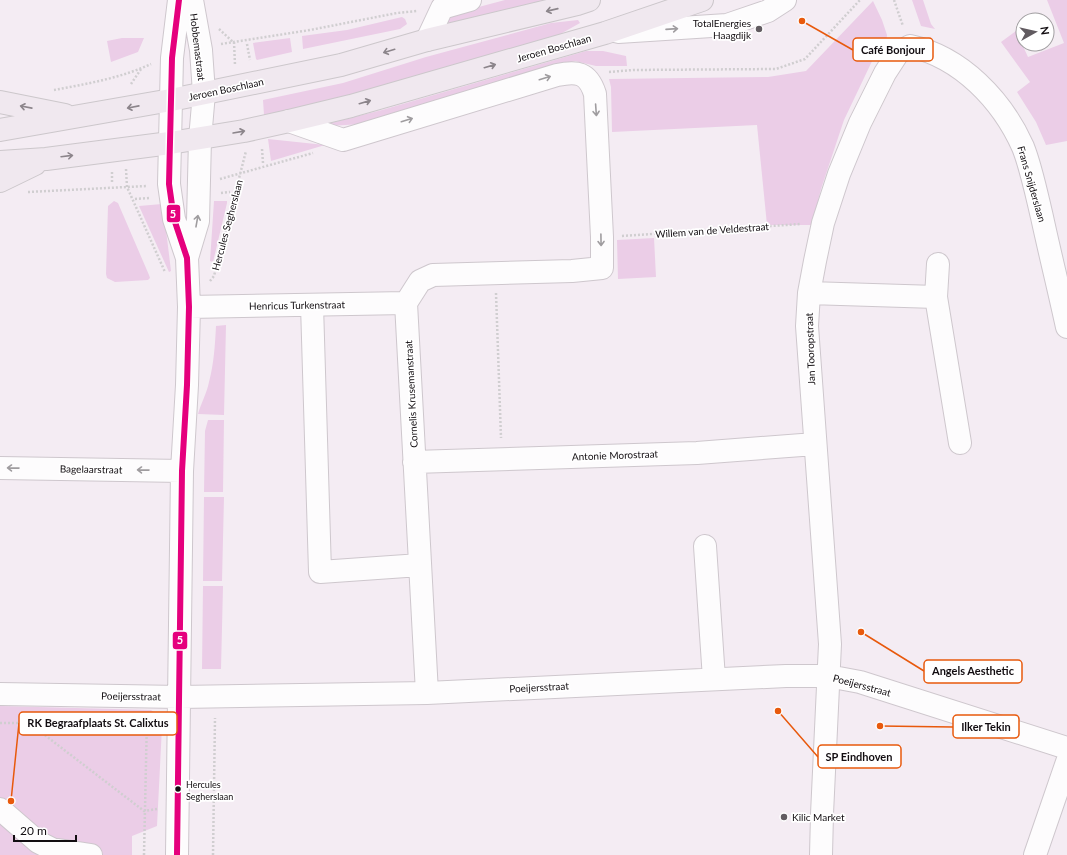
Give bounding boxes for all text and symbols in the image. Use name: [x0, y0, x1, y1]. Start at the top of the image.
one-way arrow: [546, 7, 559, 15]
north arrow: [1015, 12, 1055, 52]
street label: Hobbemastraat: [188, 13, 208, 82]
place label: TotalEnergies Haagdijk: [693, 17, 752, 41]
marker: TotalEnergies Haagdijk: [754, 24, 764, 34]
one-way arrow: [665, 25, 678, 32]
text: N: [1038, 25, 1052, 36]
street label: Jeroen Boschlaan: [516, 32, 592, 64]
callout: Café Bonjour: [853, 38, 933, 61]
text: Café Bonjour: [861, 43, 926, 56]
one-way arrow: [383, 48, 396, 55]
one-way arrow: [484, 62, 497, 69]
one-way arrow: [538, 74, 551, 81]
street label: Jeroen Boschlaan: [187, 75, 265, 103]
one-way arrow: [359, 98, 372, 105]
one-way arrow: [20, 103, 33, 111]
one-way arrow: [592, 103, 599, 116]
one-way arrow: [127, 104, 140, 112]
one-way arrow: [400, 116, 413, 123]
one-way arrow: [232, 128, 245, 136]
street label: Frans Snijderslaan: [1015, 145, 1049, 223]
one-way arrow: [60, 152, 73, 160]
street label: Hercules Segherslaan: [209, 178, 245, 272]
line badge: 5: [166, 204, 181, 223]
text: 5: [170, 207, 176, 220]
one-way arrow: [193, 215, 201, 228]
street label: Willem van de Veldestraat: [655, 220, 770, 240]
one-way arrow: [598, 233, 605, 246]
street label: Henricus Turkenstraat: [249, 298, 345, 312]
street label: Jan Tooropstraat: [803, 312, 817, 385]
street label: Cornelis Krusemanstraat: [402, 340, 420, 448]
street label: Antonie Morostraat: [572, 447, 659, 462]
street label: Bagelaarstraat: [60, 462, 123, 476]
one-way arrow: [7, 464, 20, 472]
one-way arrow: [137, 466, 150, 474]
line badge: 5: [172, 631, 188, 650]
text: 5: [177, 633, 183, 646]
callout: Angels Aesthetic: [924, 660, 1022, 683]
text: Angels Aesthetic: [931, 664, 1015, 677]
street label: Poeijersstraat: [832, 671, 893, 699]
street label: Poeijersstraat: [509, 679, 570, 695]
street label: Poeijersstraat: [101, 689, 161, 703]
callout: RK Begraafplaats St. Calixtus: [19, 712, 177, 735]
callout: Ilker Tekin: [953, 715, 1019, 738]
text: RK Begraafplaats St. Calixtus: [27, 716, 169, 729]
text: Ilker Tekin: [961, 720, 1011, 733]
callout: SP Eindhoven: [818, 745, 901, 768]
text: SP Eindhoven: [826, 750, 892, 763]
place label: Hercules Segherslaan: [186, 779, 233, 802]
marker: Hercules Segherslaan: [173, 784, 183, 794]
place label: Kilic Market: [792, 811, 845, 823]
marker: Kilic Market: [779, 812, 789, 822]
scale bar: [14, 817, 76, 843]
text: 20 m: [20, 823, 47, 838]

